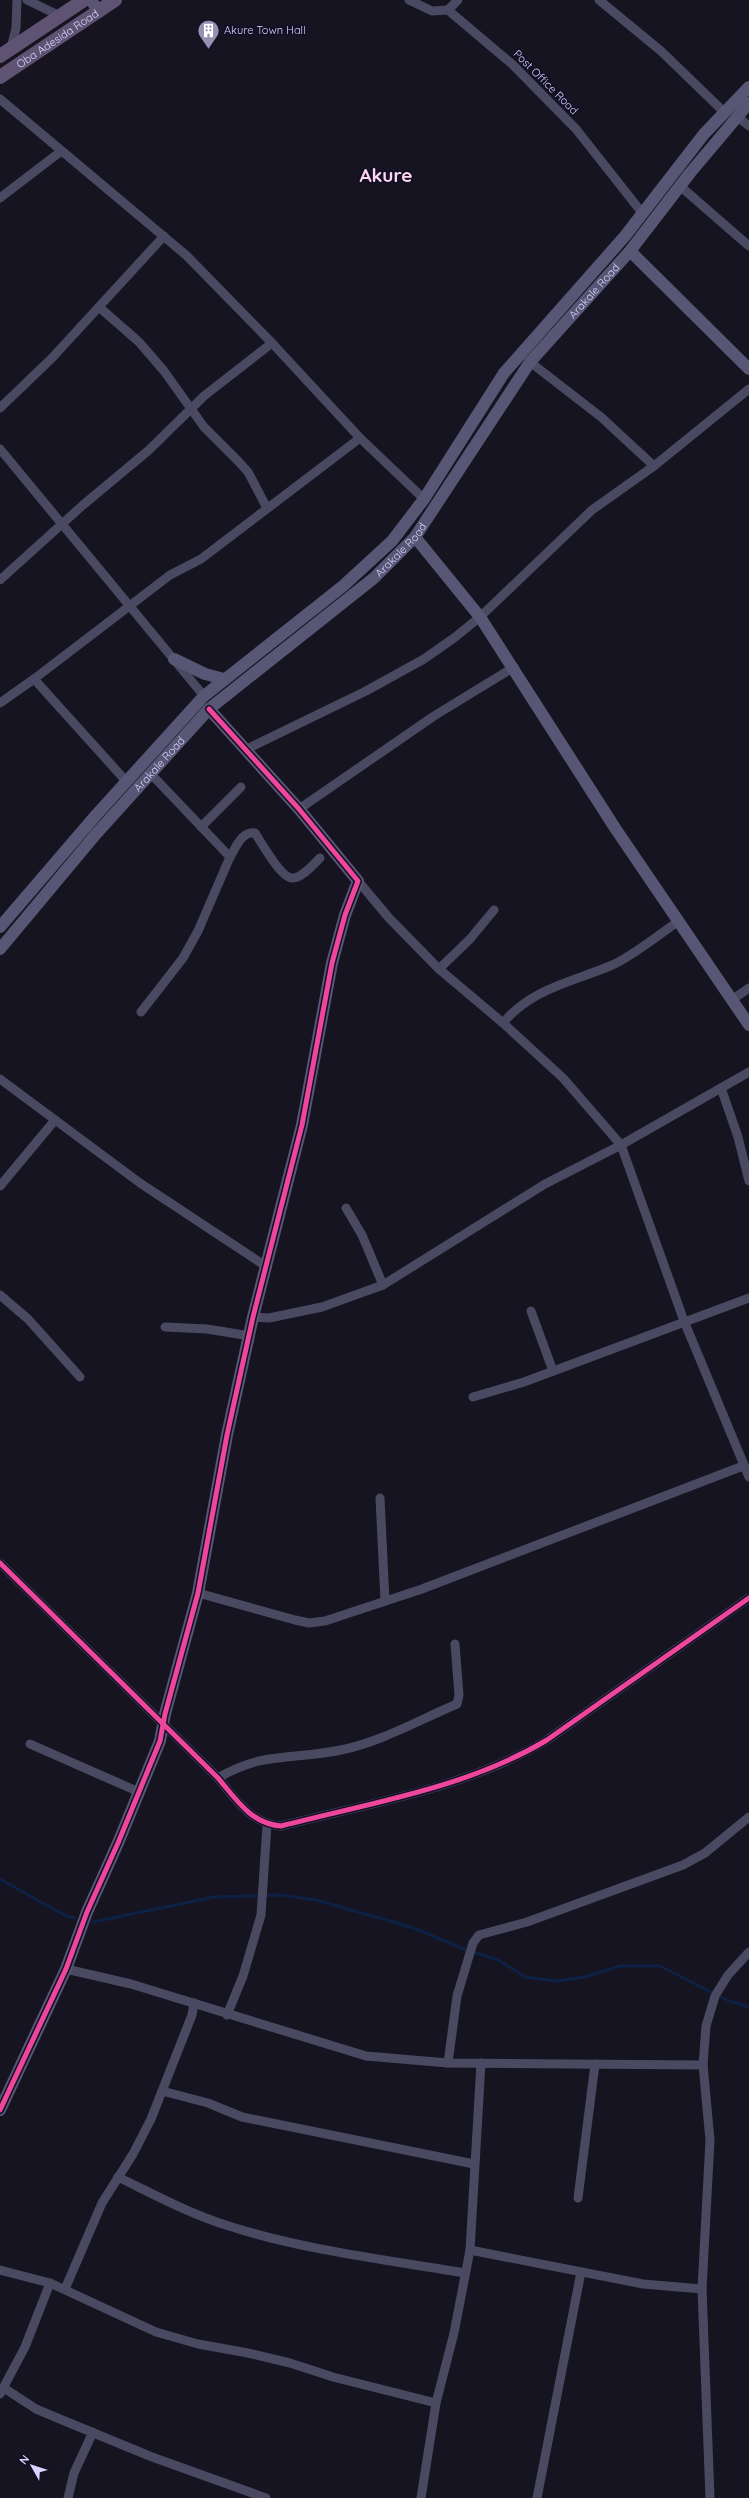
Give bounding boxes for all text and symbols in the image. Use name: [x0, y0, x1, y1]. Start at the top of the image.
street label: Oba Adesida Road: [14, 6, 101, 71]
building icon: Akure Town Hall: [195, 17, 221, 50]
place label: Akure Town Hall: [224, 23, 306, 37]
street label: Post Office Road: [511, 47, 581, 117]
district label: Akure: [359, 163, 413, 187]
street label: Arakale Road: [566, 260, 622, 321]
street label: Arakale Road: [372, 520, 429, 580]
street label: Arakale Road: [131, 734, 188, 795]
north arrow: [12, 2446, 52, 2486]
text: N: [16, 2452, 32, 2467]

